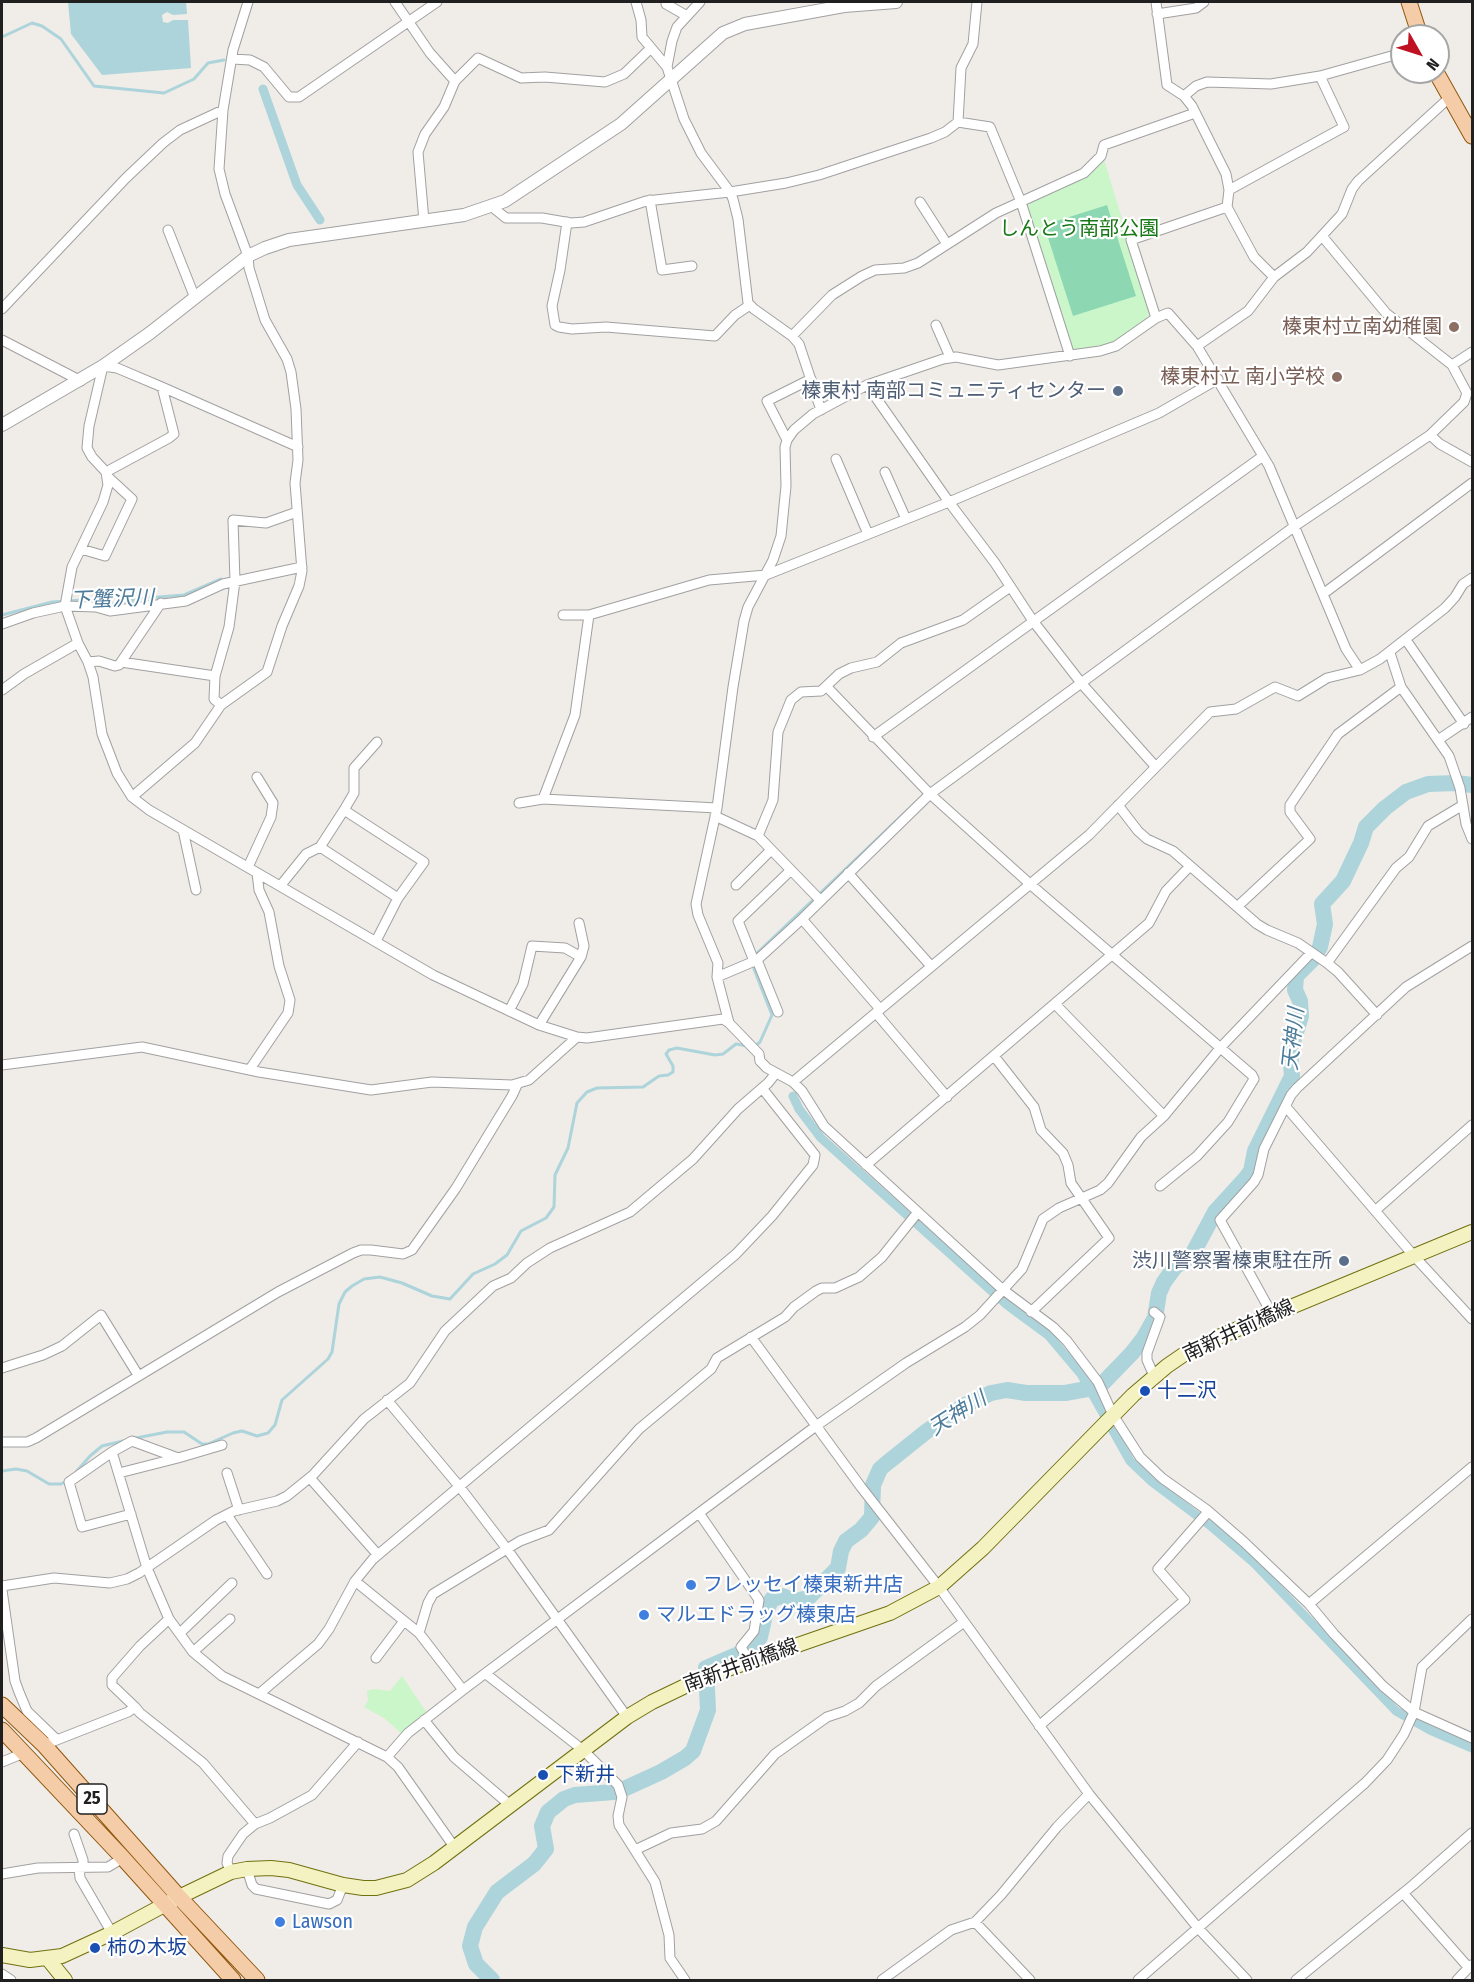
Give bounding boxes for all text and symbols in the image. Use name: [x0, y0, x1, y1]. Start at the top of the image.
north arrow: [1390, 24, 1450, 84]
text: N: [1422, 55, 1443, 74]
park label: しんとう南部公園: [999, 217, 1159, 241]
place label: 榛東村立南幼稚園: [1282, 315, 1442, 339]
marker: 榛東村立南幼稚園: [1447, 320, 1461, 334]
place label: 榛東村立 南小学校: [1160, 365, 1325, 389]
marker: 榛東村立 南小学校: [1330, 370, 1344, 384]
place label: 榛東村 南部コミュニティセンター: [801, 379, 1106, 403]
marker: 榛東村 南部コミュニティセンター: [1111, 384, 1125, 398]
water label: 下蟹沢川: [70, 586, 154, 614]
water label: 天神川: [1278, 1006, 1310, 1072]
place label: 渋川警察署榛東駐在所: [1132, 1249, 1332, 1273]
marker: 渋川警察署榛東駐在所: [1337, 1254, 1351, 1268]
street label: 南新井前橋線: [1180, 1295, 1298, 1367]
place label: 十二沢: [1157, 1379, 1217, 1403]
marker: 十二沢: [1138, 1384, 1152, 1398]
water label: 天神川: [925, 1387, 991, 1441]
place label: フレッセイ榛東新井店: [703, 1573, 903, 1597]
marker: フレッセイ榛東新井店: [684, 1578, 698, 1592]
place label: マルエドラッグ榛東店: [656, 1603, 856, 1627]
marker: マルエドラッグ榛東店: [637, 1608, 651, 1622]
street label: 南新井前橋線: [681, 1634, 801, 1698]
place label: 下新井: [555, 1763, 615, 1787]
marker: 下新井: [536, 1768, 550, 1782]
road number: 25: [77, 1784, 107, 1814]
place label: Lawson: [292, 1910, 353, 1934]
marker: Lawson: [273, 1915, 287, 1929]
place label: 柿の木坂: [107, 1936, 187, 1960]
marker: 柿の木坂: [88, 1941, 102, 1955]

